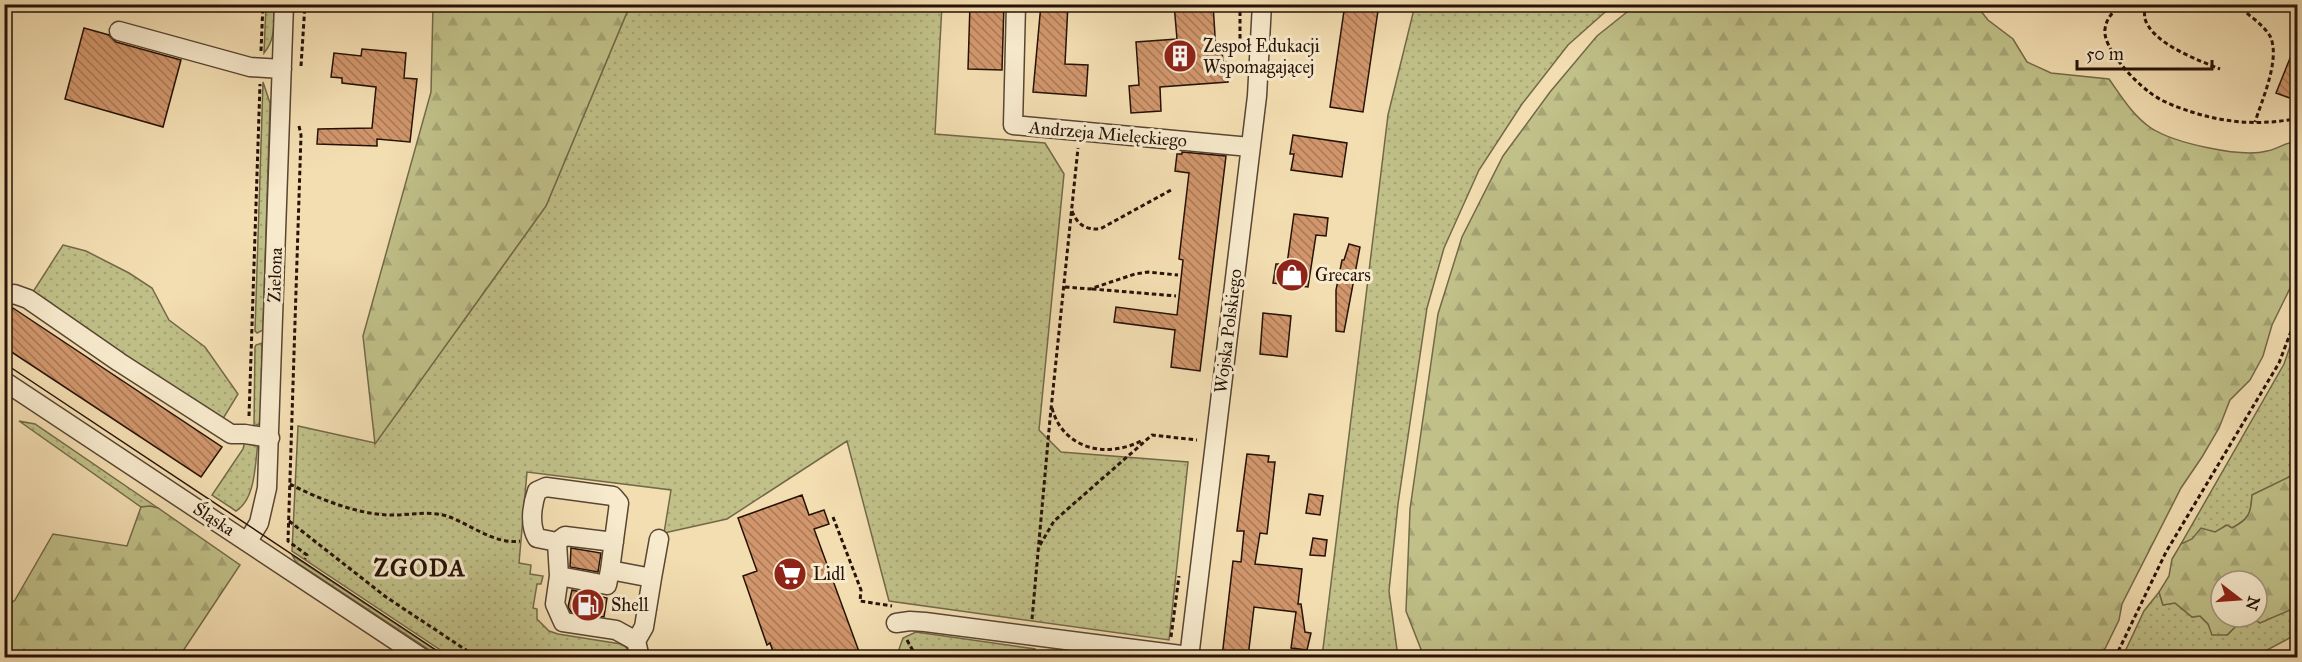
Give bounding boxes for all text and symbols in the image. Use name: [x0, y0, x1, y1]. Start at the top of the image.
scale bar: [2077, 33, 2212, 71]
place label: Zespoł Edukacji Wspomagającej: [1203, 35, 1320, 79]
building icon: Zespoł Edukacji Wspomagającej: [1162, 38, 1198, 74]
text: 50 m: [2086, 43, 2124, 65]
street label: Andrzeja Mielęckiego: [1027, 116, 1188, 153]
street label: Zielona: [263, 247, 287, 303]
shop icon: Grecars: [1274, 257, 1310, 293]
place label: Grecars: [1315, 264, 1371, 286]
street label: Wojska Polskiego: [1209, 268, 1248, 394]
street label: Śląska: [189, 496, 240, 541]
district label: ZGODA: [374, 553, 466, 583]
supermarket icon: Lidl: [772, 556, 808, 592]
place label: Lidl: [813, 563, 845, 585]
north arrow: [2209, 569, 2269, 629]
fuel station icon: Shell: [570, 587, 606, 623]
place label: Shell: [611, 594, 649, 616]
text: N: [2242, 594, 2264, 613]

